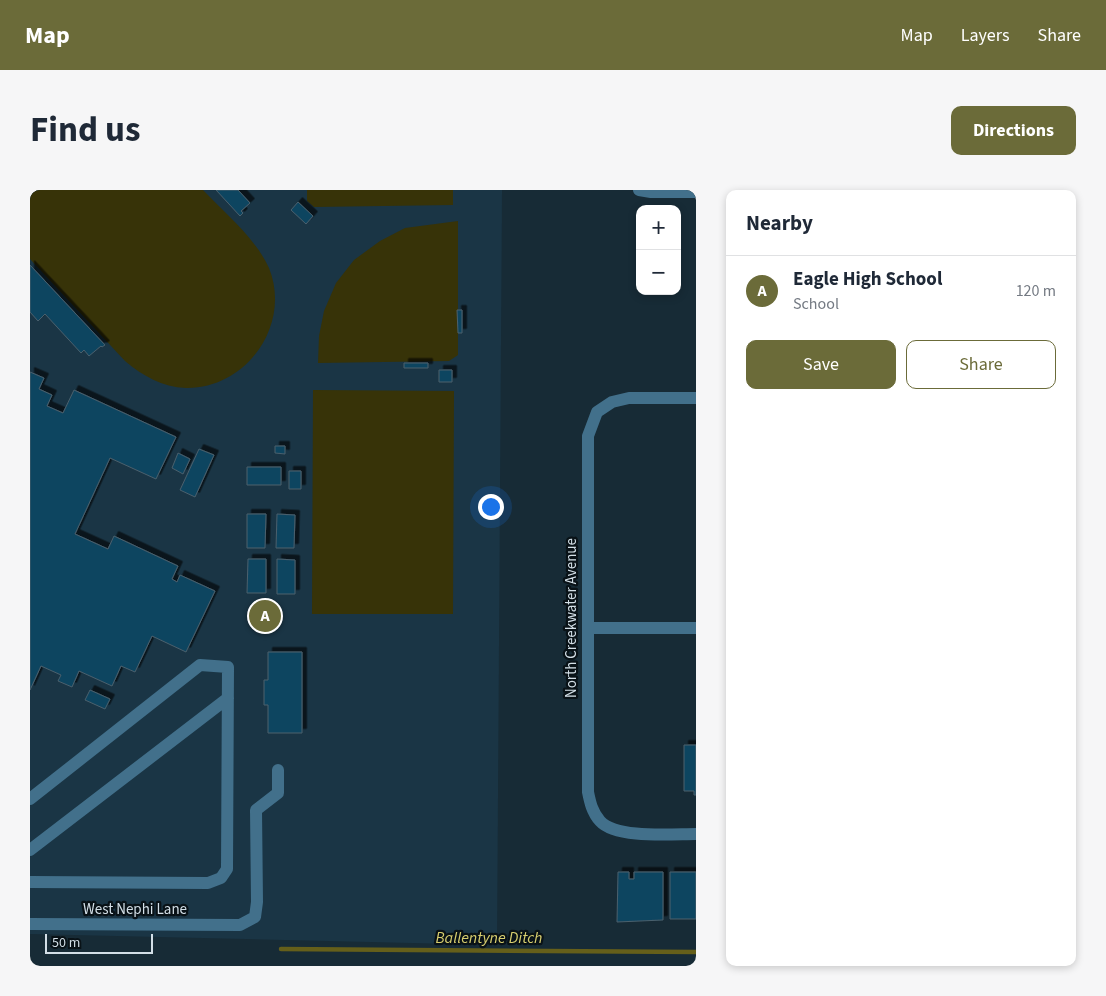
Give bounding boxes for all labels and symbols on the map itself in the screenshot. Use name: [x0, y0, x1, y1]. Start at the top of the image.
your location: [478, 494, 504, 520]
street label: North Creekwater Avenue: [561, 538, 582, 698]
pin: A: [249, 597, 281, 635]
street label: West Nephi Lane: [83, 899, 187, 920]
water label: Ballentyne Ditch: [436, 927, 542, 949]
scale bar: [45, 931, 152, 954]

